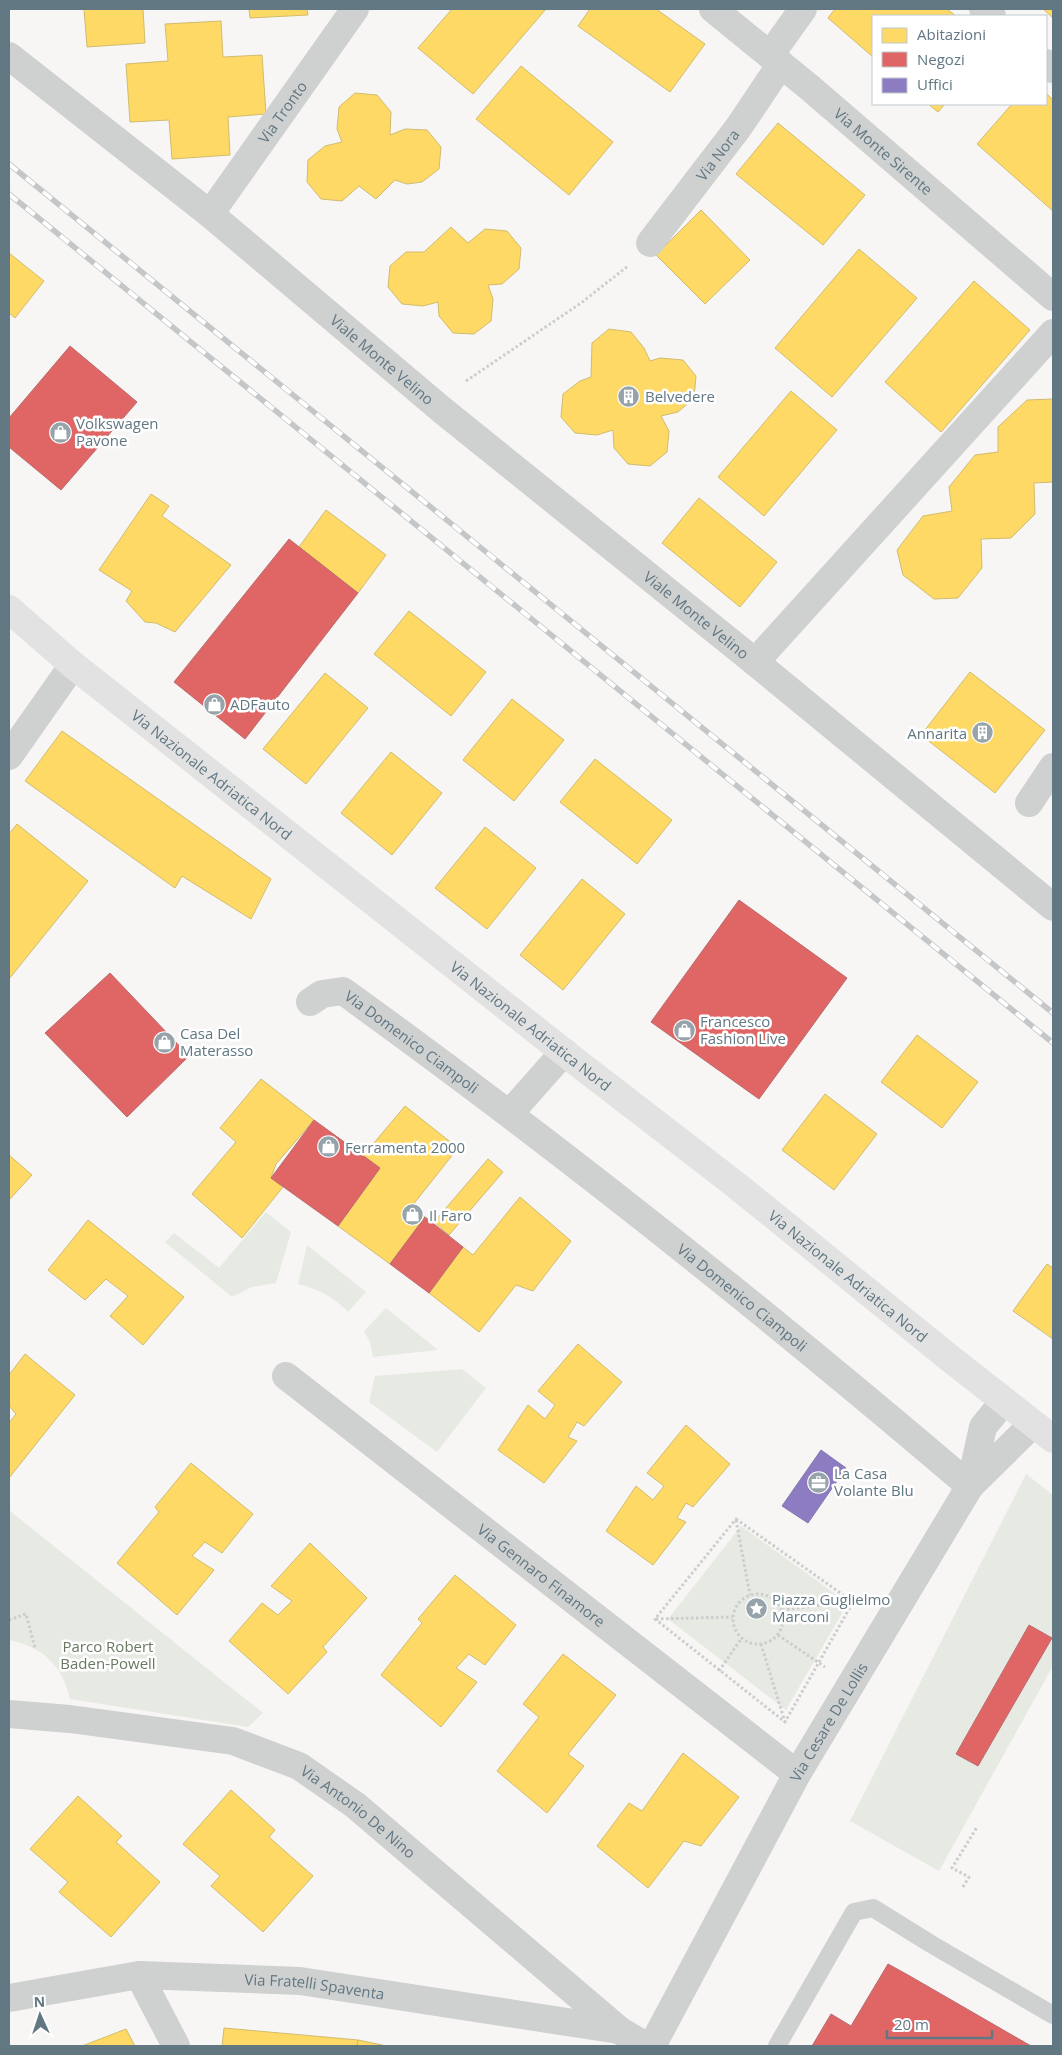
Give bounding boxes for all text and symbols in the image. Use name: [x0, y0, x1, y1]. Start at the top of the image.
legend: [872, 15, 1047, 105]
text: Abitazioni: [917, 24, 986, 44]
text: Negozi: [917, 49, 965, 69]
text: Uffici: [917, 74, 953, 94]
street label: Via Tronto: [253, 77, 311, 147]
street label: Via Monte Sirente: [830, 103, 937, 199]
street label: Via Nora: [691, 125, 744, 185]
street label: Viale Monte Velino: [326, 310, 438, 409]
building icon: Belvedere: [617, 384, 641, 408]
place label: Belvedere: [645, 386, 715, 406]
place label: Volkswagen Pavone: [76, 413, 159, 450]
shop icon: Volkswagen Pavone: [48, 420, 72, 444]
street label: Viale Monte Velino: [640, 566, 753, 663]
shop icon: ADFauto: [202, 692, 226, 716]
place label: ADFauto: [230, 694, 290, 714]
street label: Via Nazionale Adriatica Nord: [127, 705, 296, 844]
building icon: Annarita: [971, 721, 995, 745]
place label: Annarita: [907, 723, 967, 743]
street label: Via Nazionale Adriatica Nord: [446, 956, 615, 1095]
street label: Via Domenico Ciampoli: [341, 986, 483, 1098]
place label: Francesco Fashion Live: [700, 1011, 786, 1048]
shop icon: Francesco Fashion Live: [672, 1018, 696, 1042]
place label: Casa Del Materasso: [180, 1023, 253, 1060]
shop icon: Casa Del Materasso: [152, 1030, 176, 1054]
shop icon: Ferramenta 2000: [317, 1135, 341, 1159]
place label: Ferramenta 2000: [345, 1137, 465, 1157]
shop icon: Il Faro: [401, 1203, 425, 1227]
place label: Il Faro: [429, 1205, 472, 1225]
street label: Via Nazionale Adriatica Nord: [764, 1205, 932, 1346]
street label: Via Domenico Ciampoli: [673, 1239, 812, 1356]
place label: La Casa Volante Blu: [834, 1463, 914, 1500]
office icon: La Casa Volante Blu: [806, 1470, 830, 1494]
street label: Via Gennaro Finamore: [474, 1519, 610, 1631]
place label: Piazza Guglielmo Marconi: [772, 1589, 890, 1626]
place icon: Piazza Guglielmo Marconi: [744, 1596, 768, 1620]
park label: Parco Robert Baden-Powell: [60, 1636, 156, 1673]
street label: Via Cesare De Lollis: [785, 1659, 872, 1785]
street label: Via Antonio De Nino: [297, 1760, 420, 1862]
street label: Via Fratelli Spaventa: [244, 1969, 386, 2004]
north arrow: [15, 1990, 65, 2040]
text: N: [33, 1992, 45, 2011]
scale bar: [887, 2008, 992, 2040]
text: 20 m: [894, 2014, 929, 2034]

